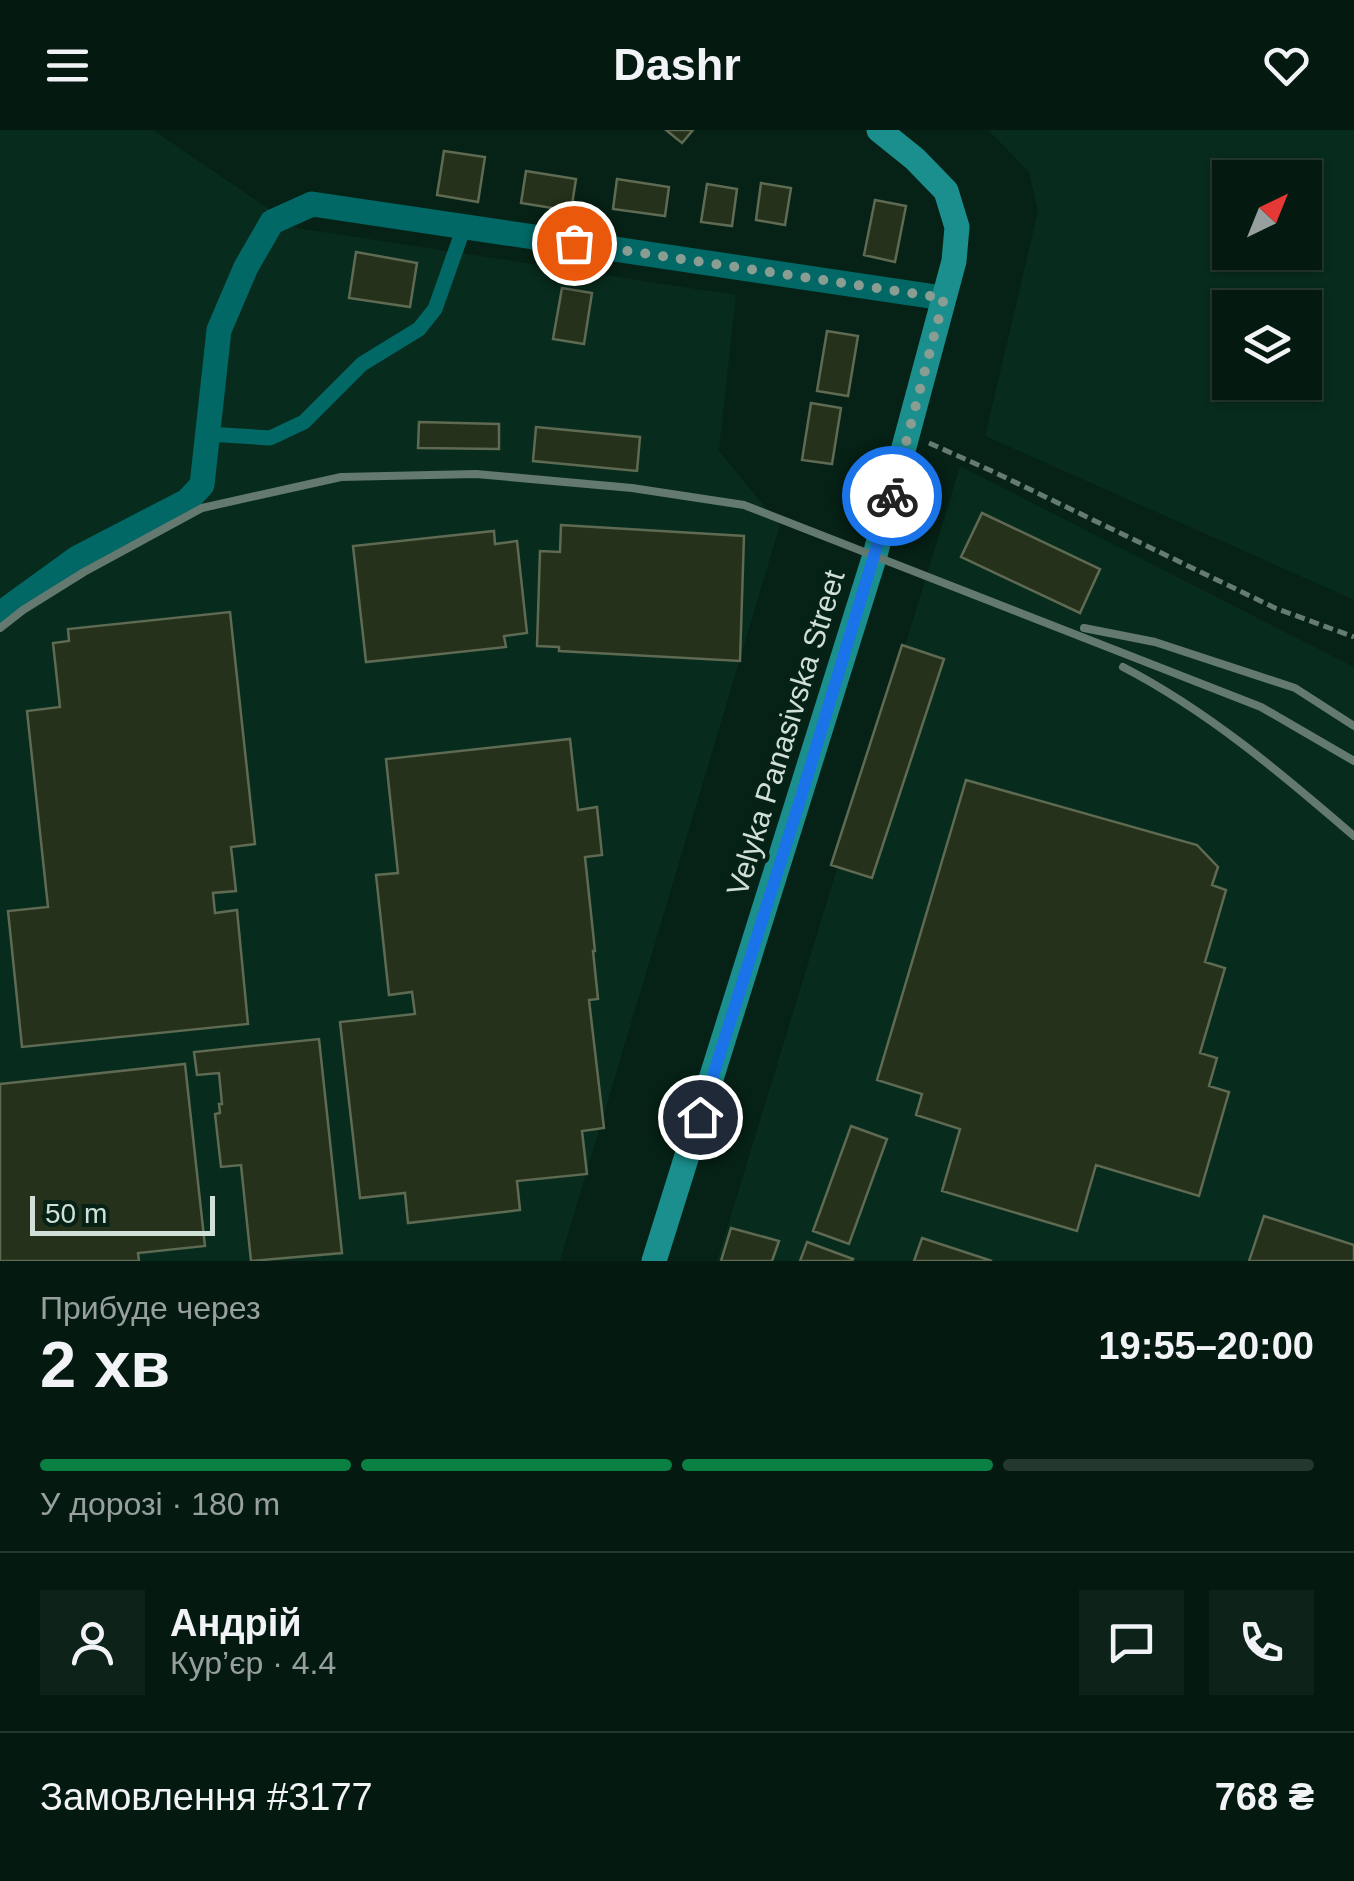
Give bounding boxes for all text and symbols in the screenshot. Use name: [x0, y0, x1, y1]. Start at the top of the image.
icon: menu: [40, 38, 95, 93]
icon: heart: [1259, 38, 1314, 93]
text: Dashr: [613, 39, 741, 90]
north arrow: [1212, 160, 1322, 270]
map controls: [1212, 160, 1322, 400]
pin: [532, 201, 617, 286]
icon: bag: [547, 216, 602, 271]
button: layers: [1212, 290, 1322, 400]
courier: [842, 446, 942, 546]
icon: bike: [865, 469, 920, 524]
street label: Velyka Panasivska Street: [720, 566, 851, 900]
pin: [658, 1075, 743, 1160]
icon: home: [673, 1090, 728, 1145]
scale bar: [30, 1191, 215, 1236]
text: 50 m: [45, 1198, 107, 1229]
text: Прибуде через: [40, 1290, 261, 1326]
text: 19:55–20:00: [1098, 1325, 1314, 1367]
text: 2 хв: [40, 1328, 170, 1401]
text: У дорозі · 180 m: [40, 1486, 280, 1522]
button: person: [40, 1590, 145, 1695]
button: chat: [1079, 1590, 1184, 1695]
button: phone: [1209, 1590, 1314, 1695]
text: Андрій: [170, 1602, 302, 1644]
text: Кур’єр · 4.4: [170, 1645, 336, 1681]
text: Замовлення #3177: [40, 1776, 373, 1818]
text: 768 ₴: [1215, 1776, 1314, 1818]

